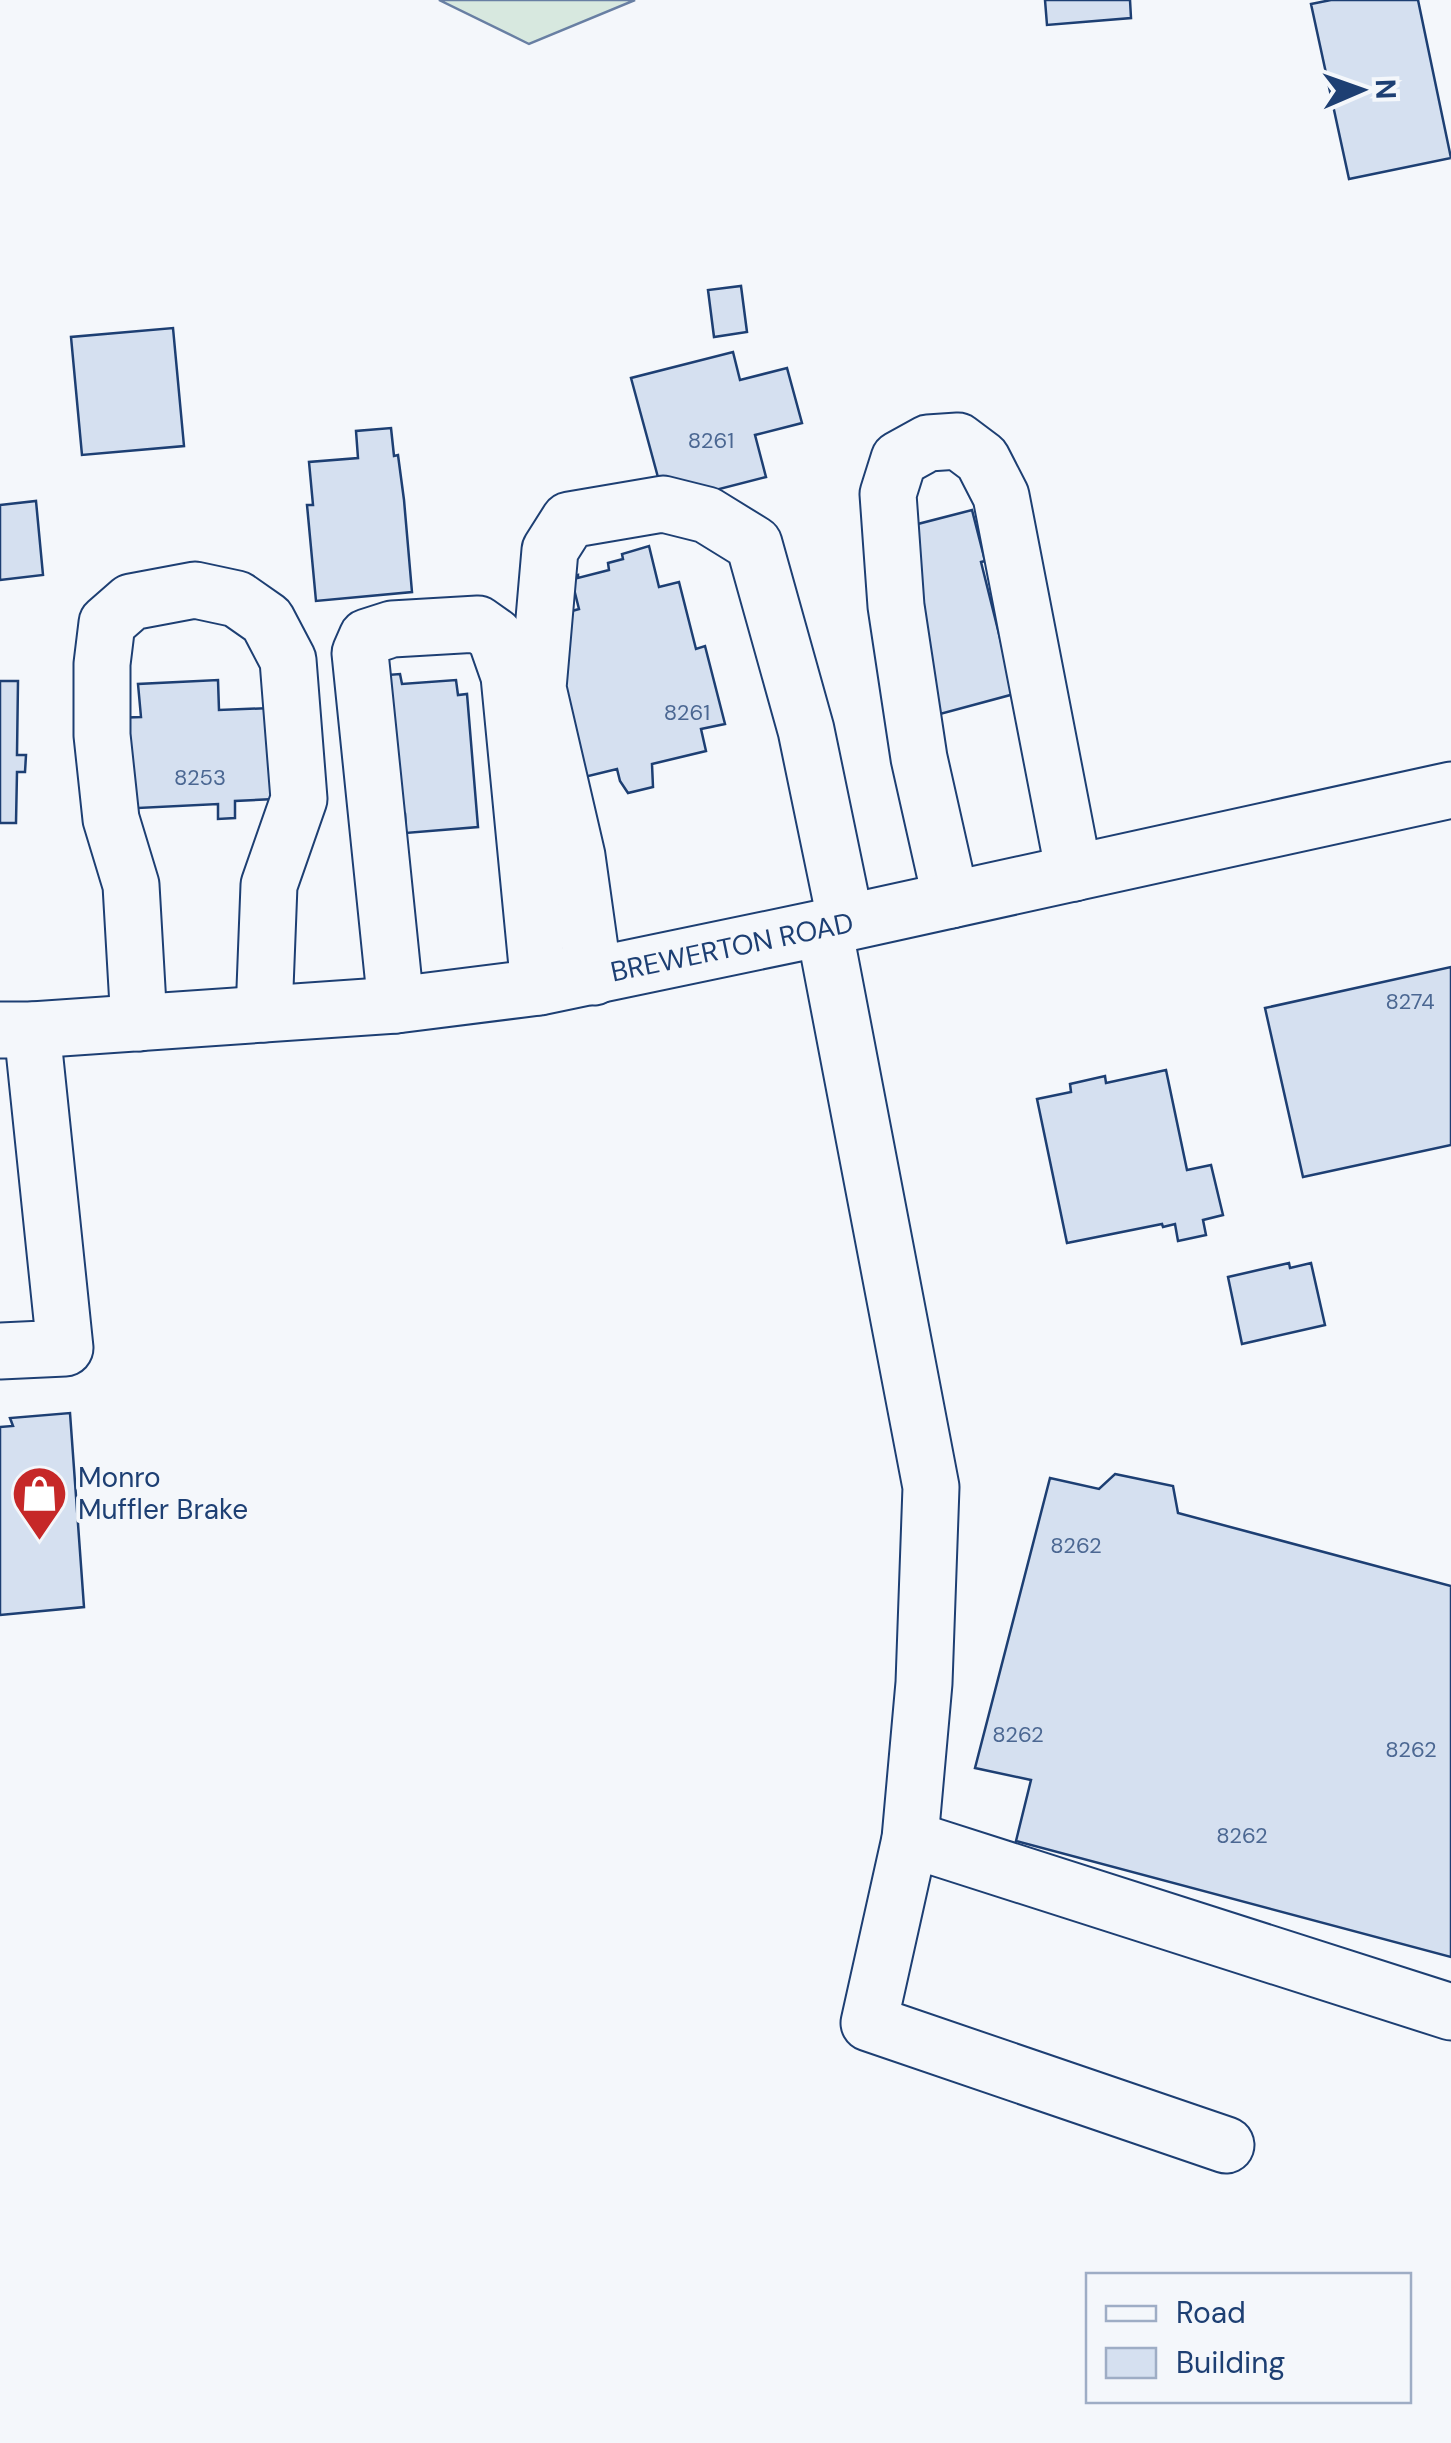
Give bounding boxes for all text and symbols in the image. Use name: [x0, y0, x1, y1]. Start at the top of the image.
north arrow: [1311, 40, 1411, 140]
text: N: [1367, 78, 1404, 100]
house number: 8261: [688, 426, 734, 455]
house number: 8261: [664, 698, 710, 727]
house number: 8253: [174, 763, 226, 792]
street label: BREWERTON ROAD: [607, 903, 857, 990]
house number: 8274: [1385, 987, 1435, 1016]
place label: Monro Muffler Brake: [78, 1459, 248, 1528]
shop icon: Monro Muffler Brake: [9, 1463, 69, 1542]
house number: 8262: [1050, 1531, 1102, 1560]
house number: 8262: [992, 1720, 1044, 1749]
house number: 8262: [1385, 1735, 1437, 1764]
house number: 8262: [1216, 1821, 1268, 1850]
legend: [1086, 2273, 1411, 2403]
text: Road: [1176, 2293, 1246, 2332]
text: Building: [1176, 2343, 1285, 2382]

